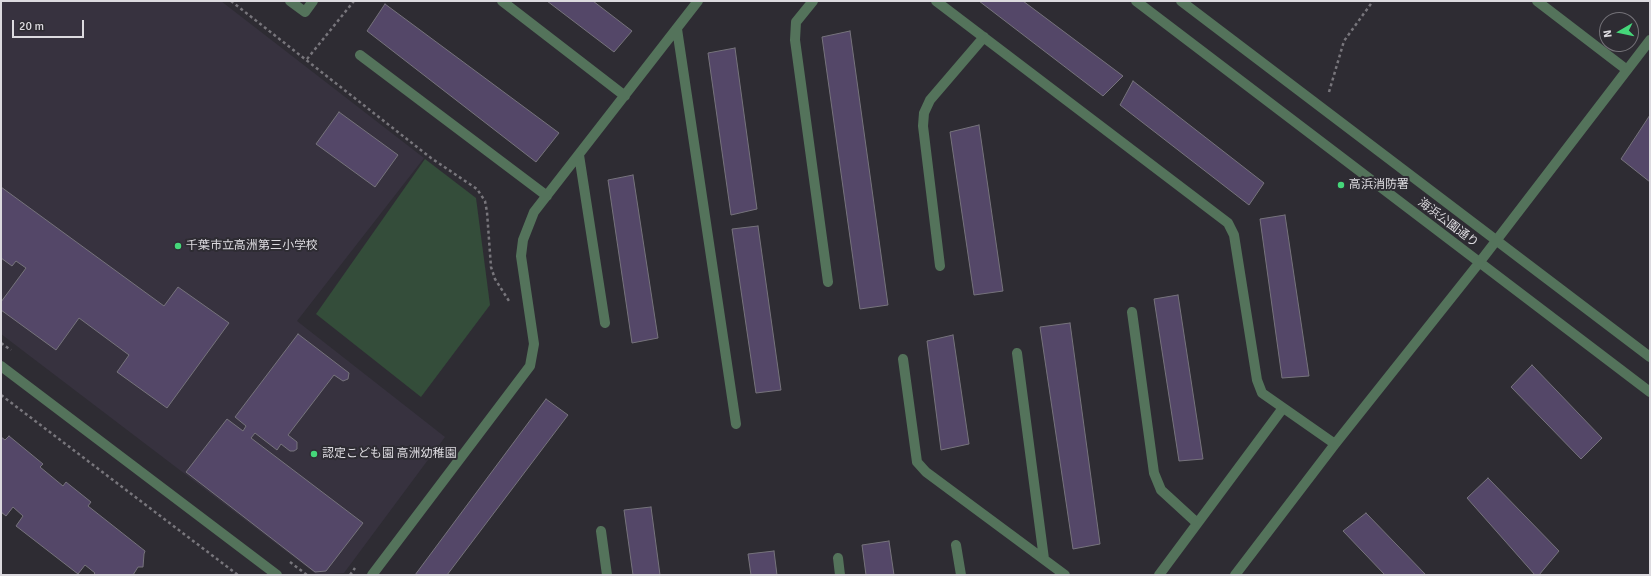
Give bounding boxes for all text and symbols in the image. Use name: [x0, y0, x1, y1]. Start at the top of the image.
scale bar: [14, 12, 86, 38]
north arrow: [1599, 12, 1639, 52]
text: 20 m: [19, 19, 44, 34]
text: N: [1601, 29, 1615, 39]
place label: 高浜消防署: [1349, 178, 1409, 192]
marker: 高浜消防署: [1336, 180, 1346, 190]
street label: 海浜公園通り: [1415, 196, 1481, 250]
place label: 千葉市立高洲第三小学校: [186, 239, 318, 253]
marker: 千葉市立高洲第三小学校: [173, 241, 183, 251]
place label: 認定こども園 高洲幼稚園: [322, 447, 457, 461]
marker: 認定こども園 高洲幼稚園: [309, 449, 319, 459]

